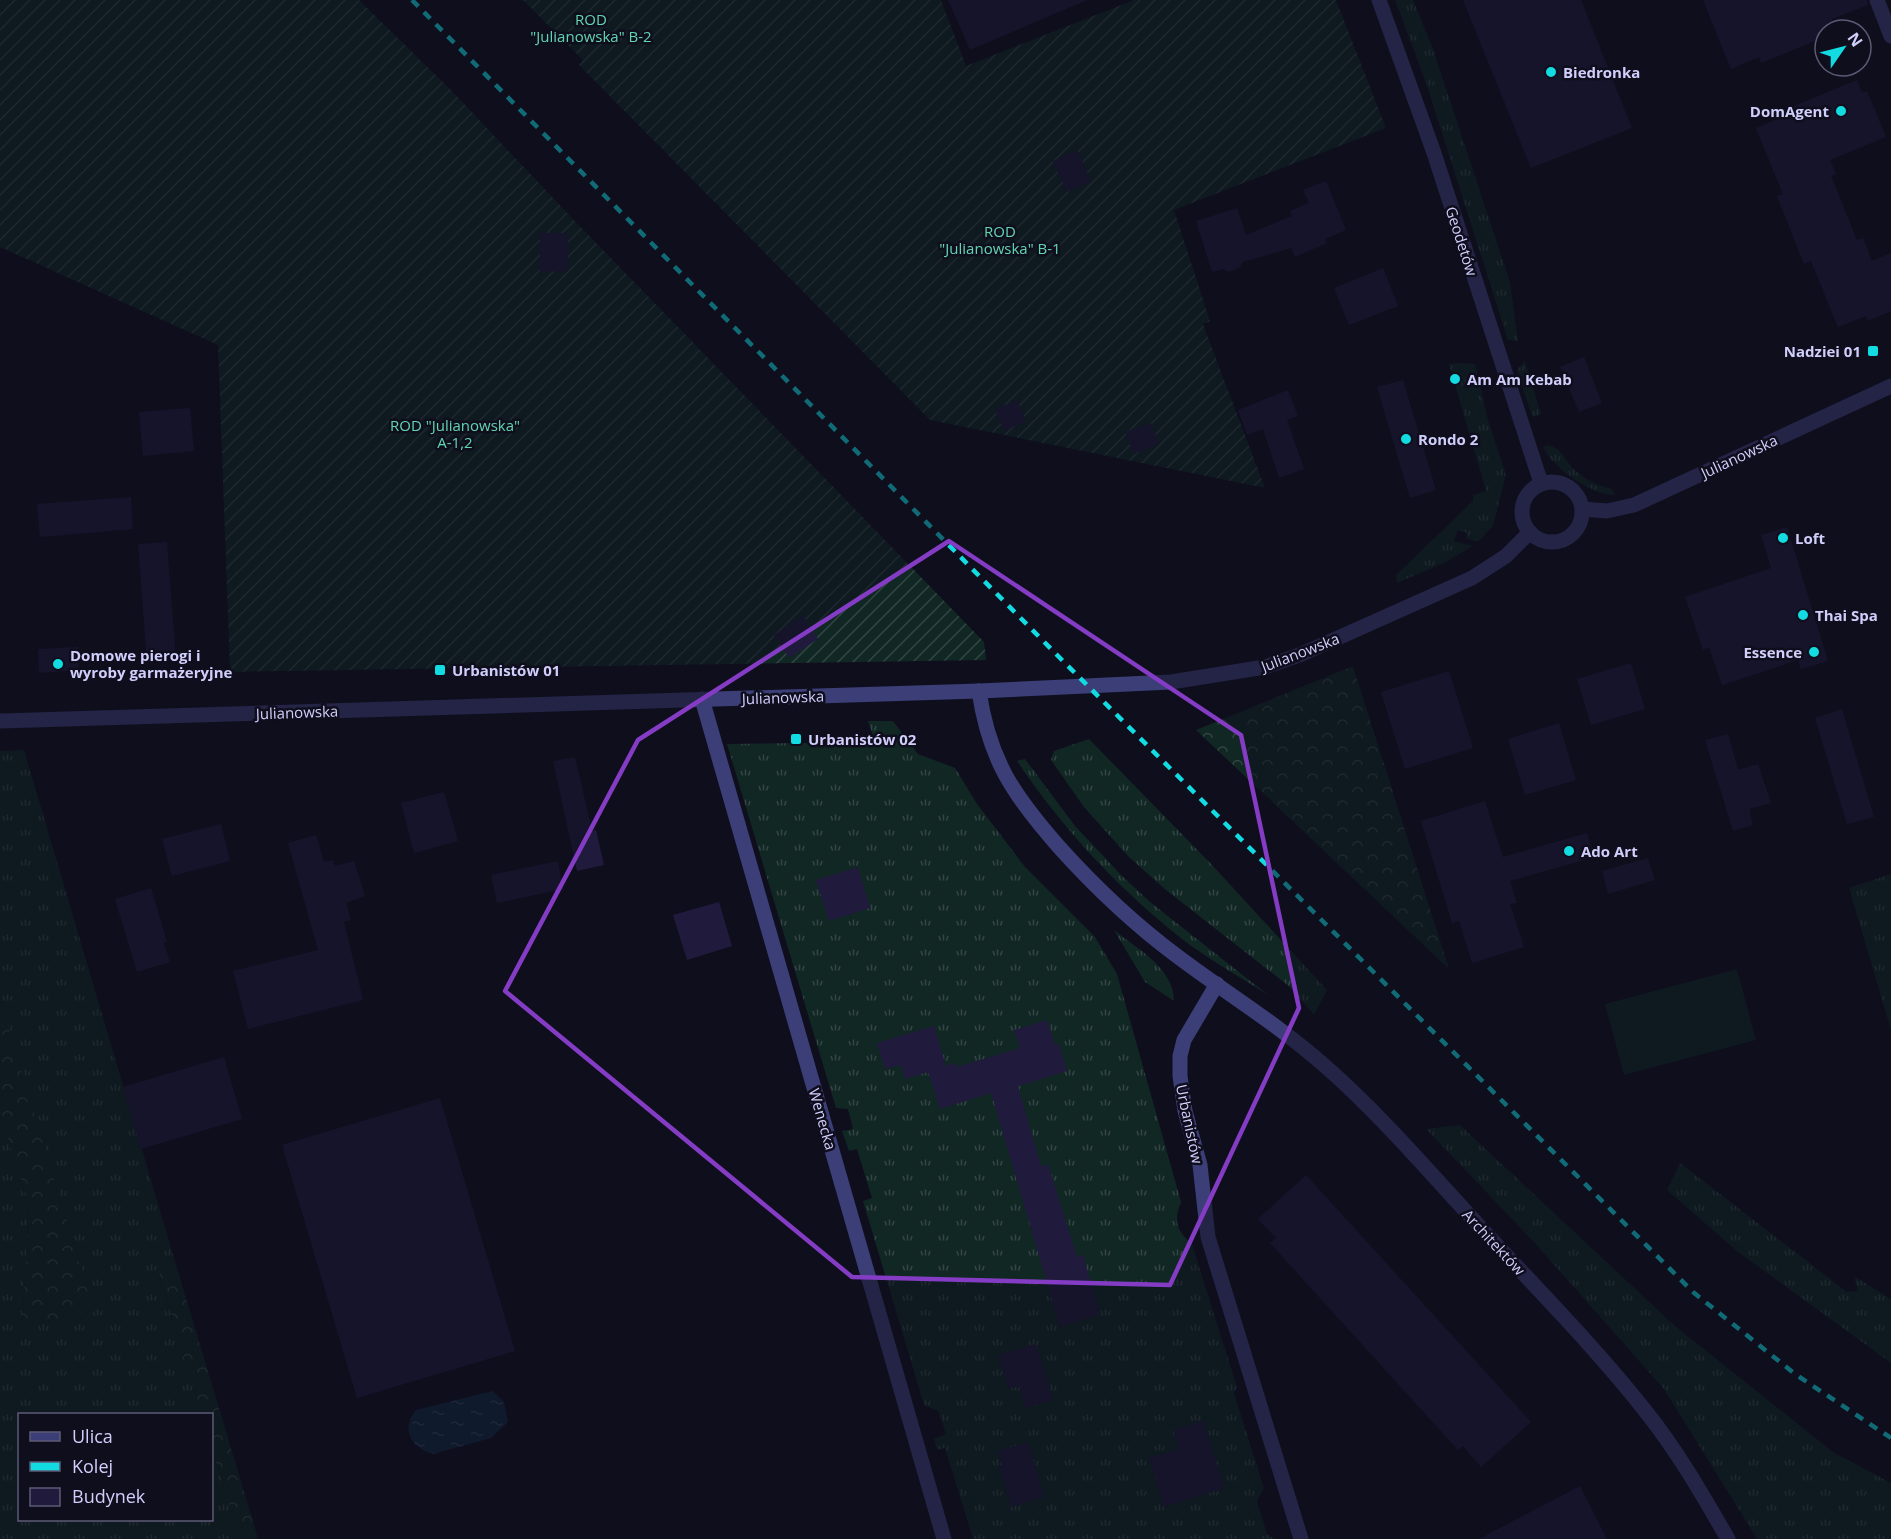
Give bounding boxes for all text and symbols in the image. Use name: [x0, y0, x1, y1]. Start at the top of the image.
park label: ROD "Julianowska" B-2: [530, 9, 652, 46]
north arrow: [1813, 18, 1873, 78]
text: N: [1843, 28, 1868, 51]
place label: Biedronka: [1563, 62, 1640, 82]
marker: Biedronka: [1544, 65, 1558, 79]
place label: DomAgent: [1750, 101, 1829, 121]
marker: DomAgent: [1834, 104, 1848, 118]
street label: Geodetów: [1441, 204, 1483, 279]
park label: ROD "Julianowska" B-1: [939, 221, 1061, 258]
place label: Nadziei 01: [1784, 341, 1861, 361]
marker: Nadziei 01: [1866, 344, 1880, 358]
place label: Am Am Kebab: [1467, 369, 1572, 389]
marker: Am Am Kebab: [1448, 372, 1462, 386]
park label: ROD "Julianowska" A-1,2: [390, 415, 520, 452]
place label: Rondo 2: [1418, 429, 1479, 449]
street label: Julianowska: [1696, 430, 1781, 483]
marker: Rondo 2: [1399, 432, 1413, 446]
place label: Loft: [1795, 528, 1826, 548]
marker: Loft: [1776, 531, 1790, 545]
place label: Thai Spa: [1815, 605, 1878, 625]
marker: Thai Spa: [1796, 608, 1810, 622]
street label: Julianowska: [1256, 628, 1342, 677]
place label: Essence: [1743, 642, 1802, 662]
place label: Domowe pierogi i wyroby garmażeryjne: [70, 645, 232, 682]
marker: Essence: [1807, 645, 1821, 659]
marker: Domowe pierogi i wyroby garmażeryjne: [51, 657, 65, 671]
place label: Urbanistów 01: [452, 660, 560, 680]
marker: Urbanistów 01: [433, 663, 447, 677]
street label: Julianowska: [739, 686, 825, 709]
street label: Julianowska: [253, 701, 339, 724]
place label: Urbanistów 02: [808, 729, 917, 749]
marker: Urbanistów 02: [789, 732, 803, 746]
place label: Ado Art: [1581, 841, 1638, 861]
marker: Ado Art: [1562, 844, 1576, 858]
street label: Urbanistów: [1172, 1082, 1208, 1166]
street label: Wenecka: [805, 1086, 841, 1152]
street label: Architektów: [1458, 1205, 1530, 1280]
legend: [18, 1413, 213, 1521]
text: Ulica: [72, 1424, 113, 1448]
text: Kolej: [72, 1454, 113, 1478]
text: Budynek: [72, 1484, 146, 1508]

